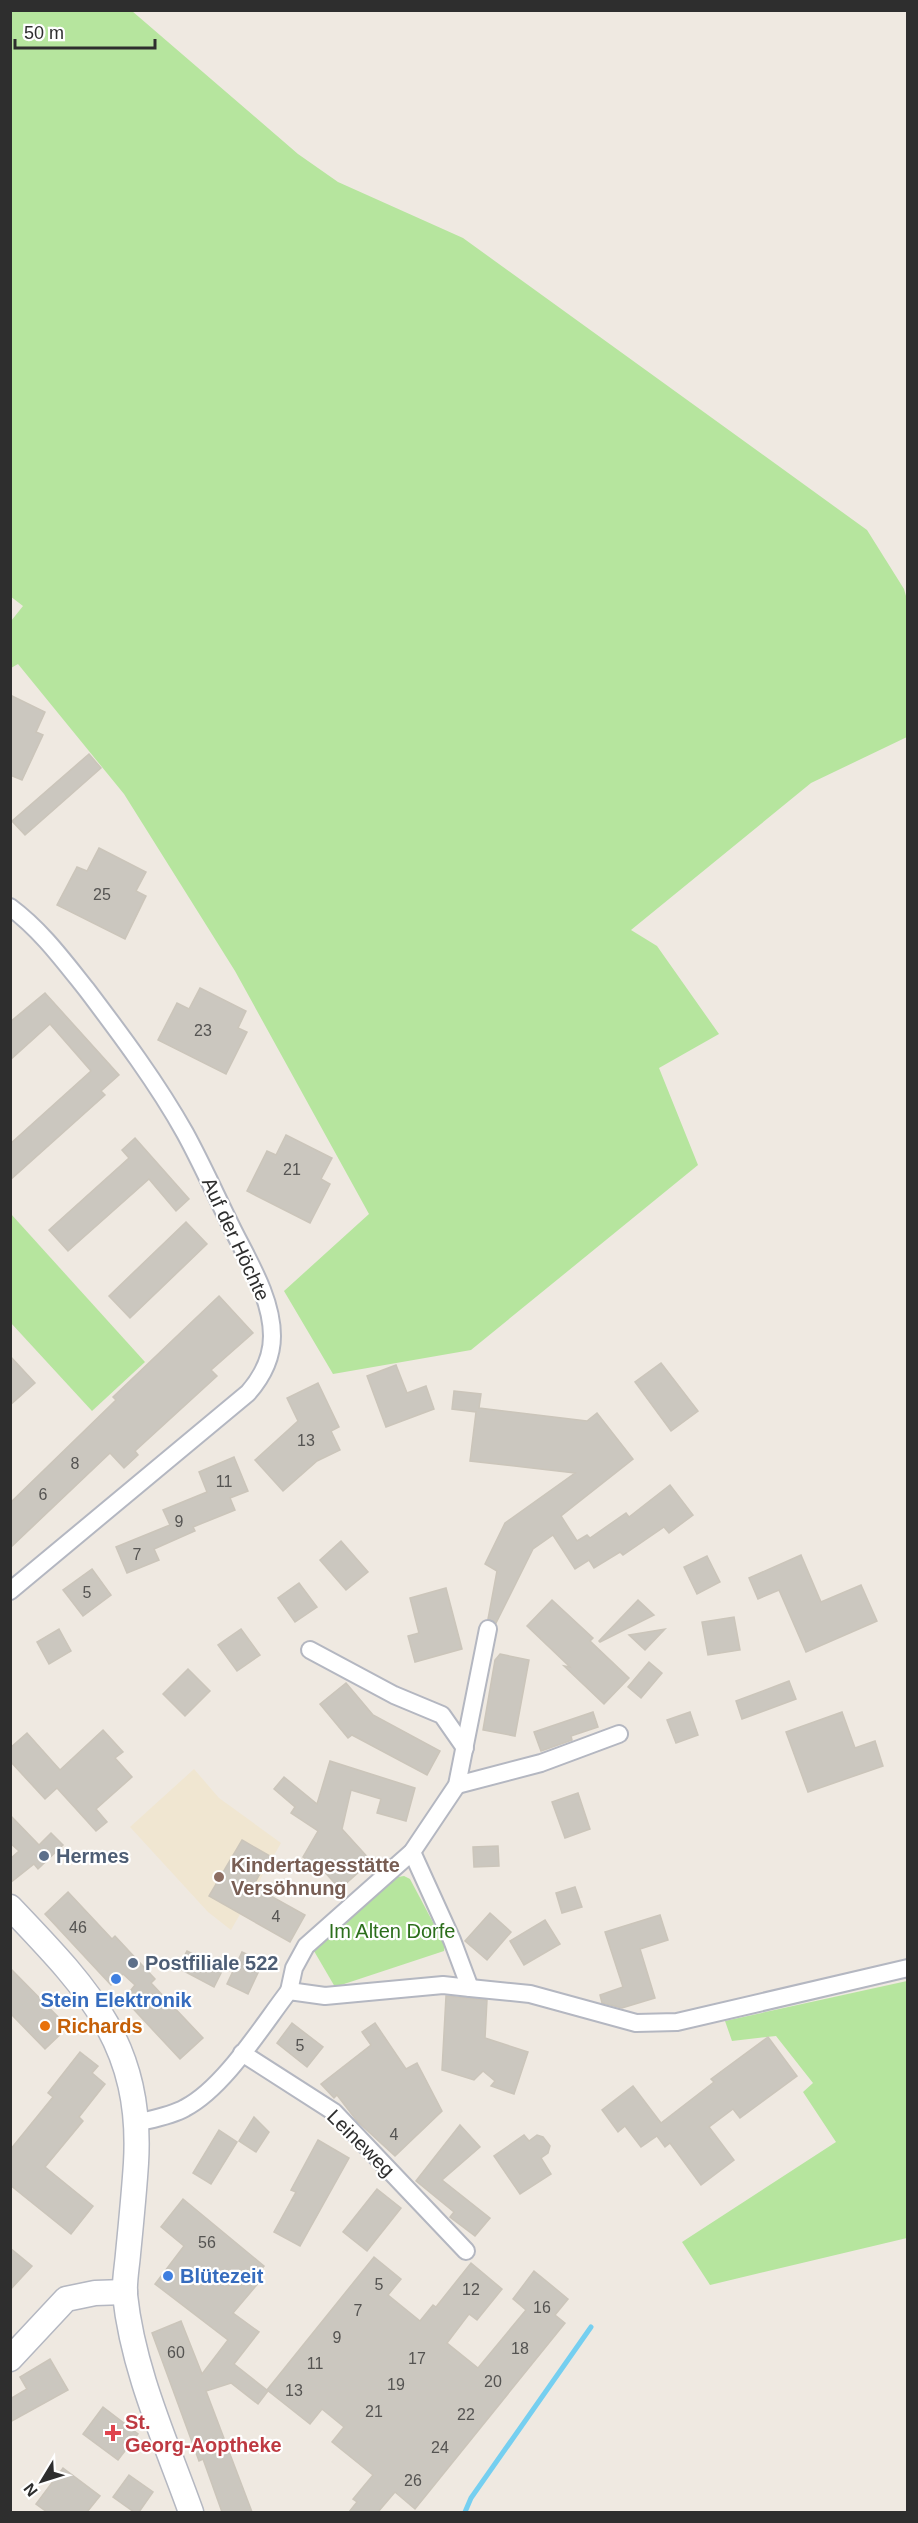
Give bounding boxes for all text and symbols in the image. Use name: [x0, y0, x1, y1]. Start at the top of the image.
scale bar: [15, 12, 154, 50]
text: 50 m: [24, 23, 64, 43]
house number: 25: [93, 886, 111, 903]
house number: 23: [194, 1022, 212, 1039]
house number: 21: [283, 1161, 301, 1178]
street label: Auf der Höchte: [198, 1174, 274, 1304]
house number: 13: [297, 1432, 315, 1449]
house number: 8: [71, 1455, 80, 1472]
house number: 11: [216, 1473, 232, 1490]
house number: 6: [39, 1486, 48, 1503]
house number: 9: [175, 1513, 184, 1530]
house number: 7: [133, 1546, 142, 1563]
house number: 5: [83, 1584, 92, 1601]
place label: Hermes: [56, 1845, 129, 1867]
marker: Hermes: [37, 1849, 51, 1863]
place label: Kindertagesstätte Versöhnung: [231, 1854, 400, 1899]
marker: Kindertagesstätte Versöhnung: [212, 1870, 226, 1884]
house number: 4: [272, 1908, 281, 1925]
house number: 46: [69, 1919, 87, 1936]
park label: Im Alten Dorfe: [329, 1920, 455, 1942]
place label: Postfiliale 522: [145, 1952, 278, 1974]
marker: Postfiliale 522: [126, 1956, 140, 1970]
marker: Stein Elektronik: [109, 1972, 123, 1986]
place label: Stein Elektronik: [40, 1989, 192, 2011]
place label: Richards: [57, 2015, 143, 2037]
marker: Richards: [38, 2019, 52, 2033]
house number: 5: [296, 2037, 305, 2054]
street label: Leineweg: [323, 2105, 399, 2181]
house number: 4: [390, 2126, 399, 2143]
house number: 56: [198, 2234, 216, 2251]
place label: Blütezeit: [180, 2265, 264, 2287]
marker: Blütezeit: [161, 2269, 175, 2283]
house number: 5: [375, 2276, 384, 2293]
house number: 12: [462, 2281, 480, 2298]
house number: 16: [533, 2299, 551, 2316]
house number: 7: [354, 2302, 363, 2319]
house number: 9: [333, 2329, 342, 2346]
house number: 18: [511, 2340, 529, 2357]
house number: 60: [167, 2344, 185, 2361]
house number: 17: [408, 2350, 426, 2367]
house number: 11: [307, 2355, 323, 2372]
house number: 20: [484, 2373, 502, 2390]
house number: 19: [387, 2376, 405, 2393]
house number: 13: [285, 2382, 303, 2399]
house number: 21: [365, 2403, 383, 2420]
house number: 22: [457, 2406, 475, 2423]
place label: St. Georg-Aoptheke: [125, 2411, 282, 2456]
marker: St. Georg-Aoptheke: [106, 2426, 120, 2440]
house number: 24: [431, 2439, 449, 2456]
north arrow: [12, 2451, 72, 2511]
house number: 26: [404, 2472, 422, 2489]
text: N: [20, 2480, 41, 2500]

